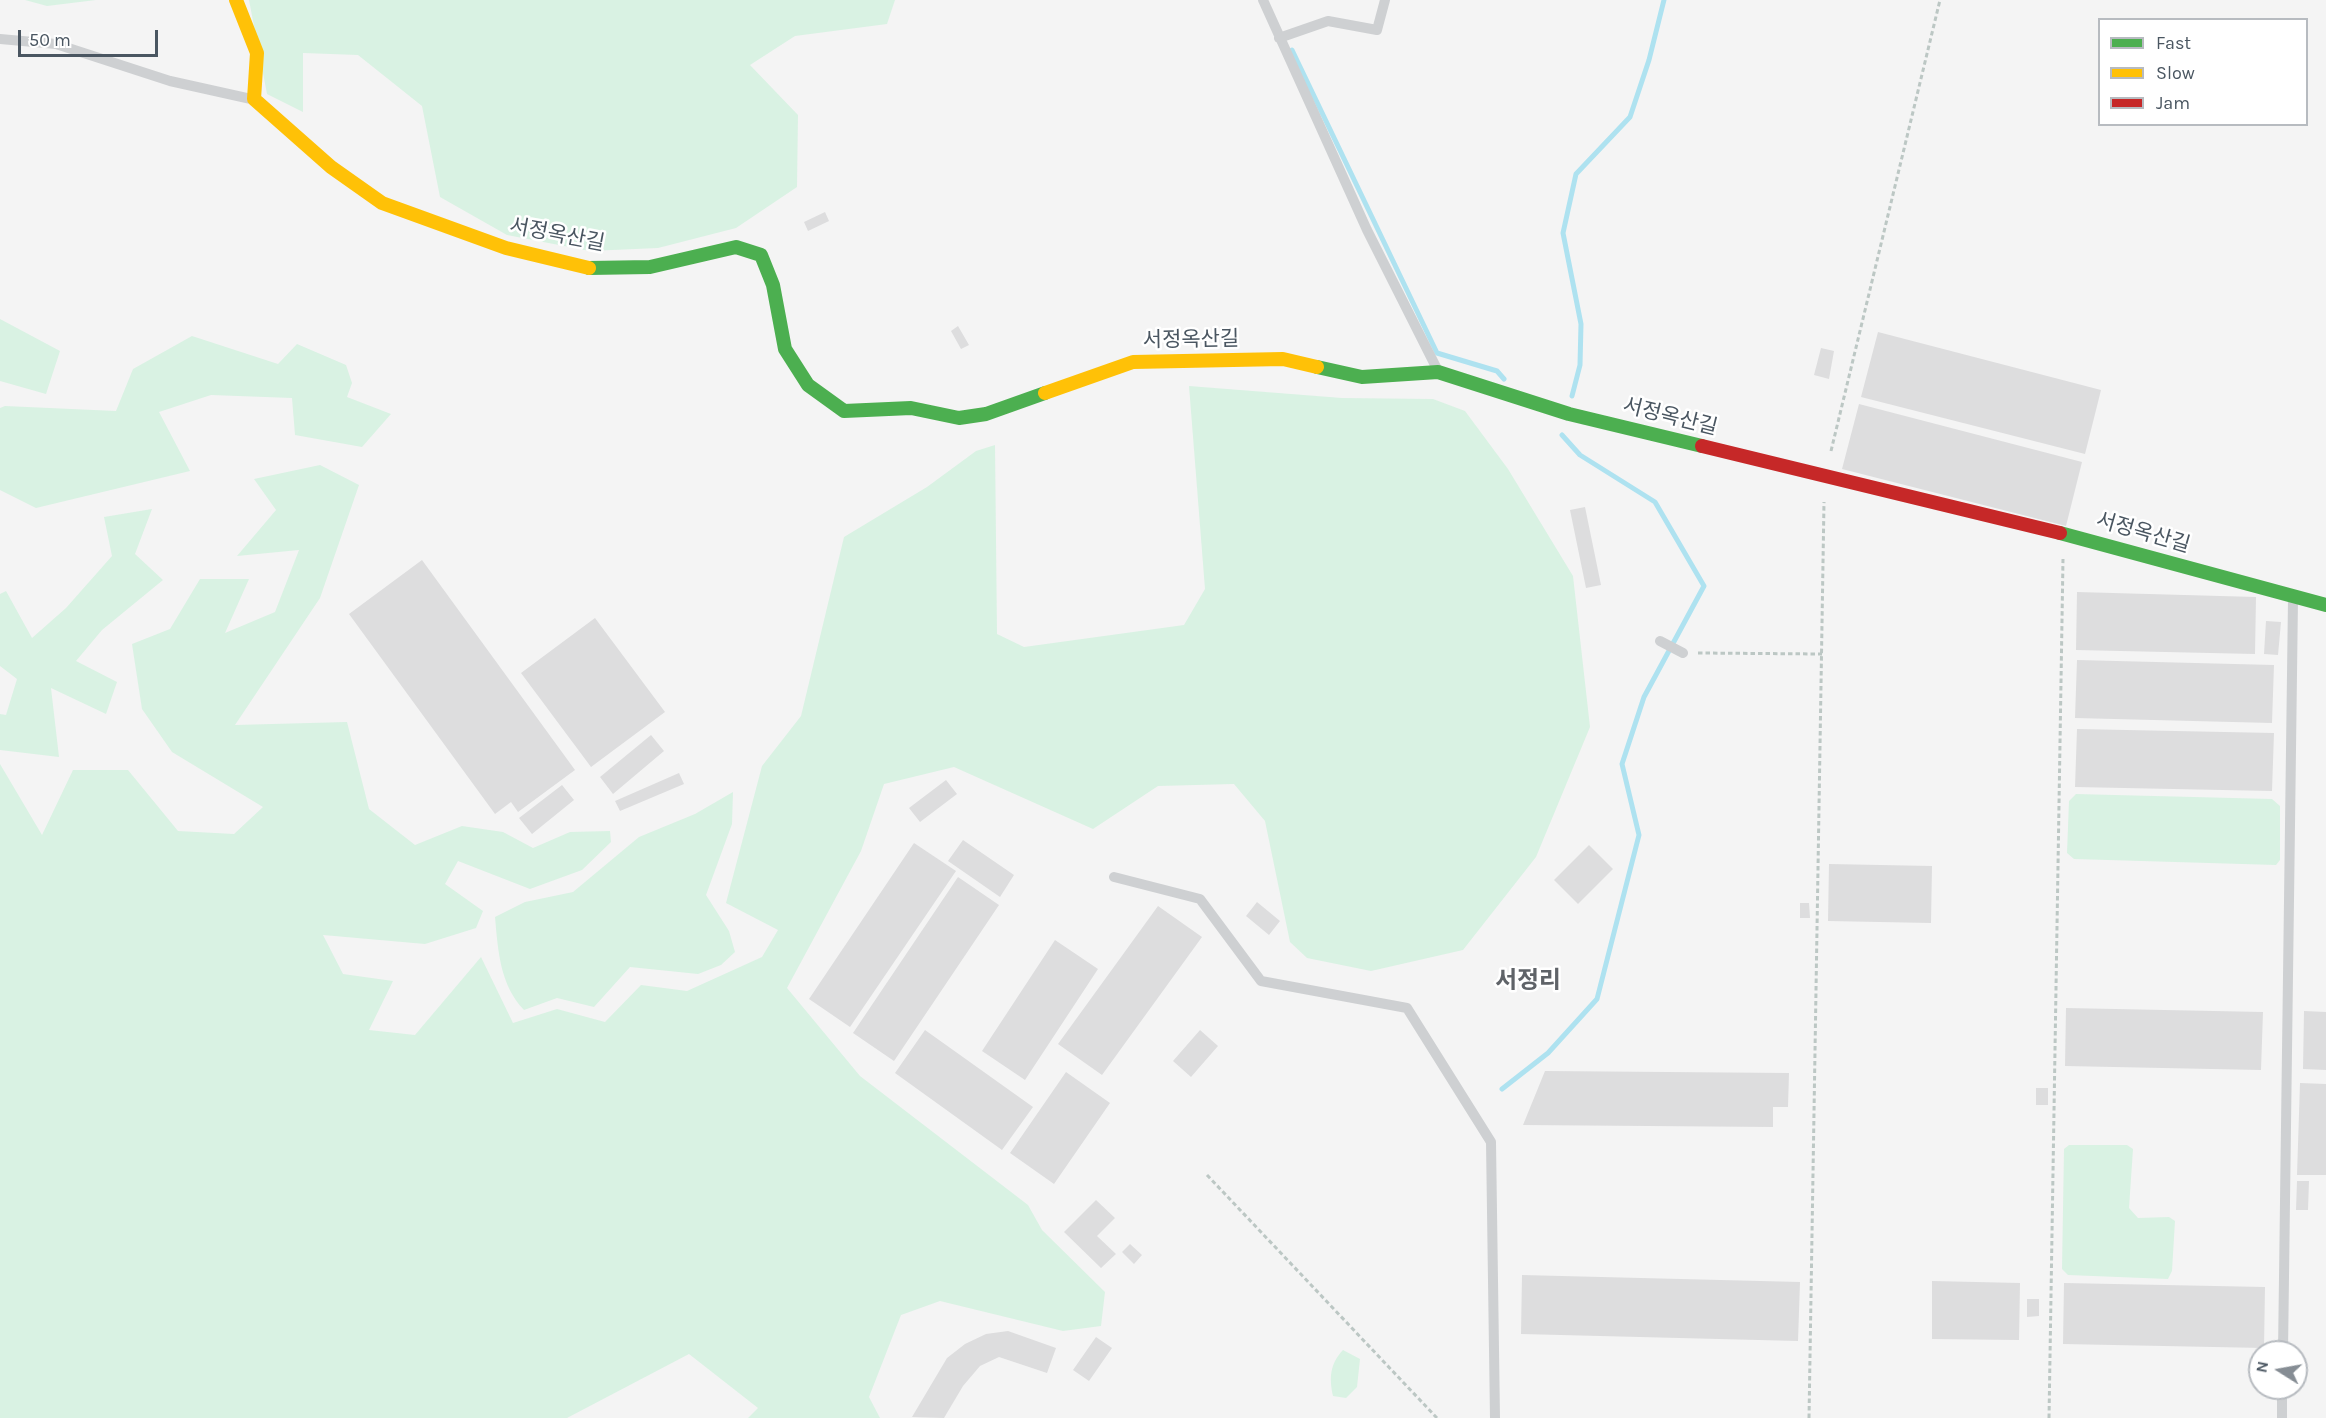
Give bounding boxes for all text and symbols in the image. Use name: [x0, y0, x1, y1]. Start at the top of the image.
scale bar: [21, 18, 160, 56]
legend: [2098, 18, 2308, 126]
text: 50 m: [29, 29, 71, 51]
text: Fast: [2156, 32, 2191, 54]
text: Slow: [2156, 62, 2195, 84]
text: Jam: [2156, 92, 2190, 114]
street label: 서정옥산길: [507, 213, 607, 257]
street label: 서정옥산길: [1142, 327, 1240, 353]
street label: 서정옥산길: [1620, 393, 1720, 441]
street label: 서정옥산길: [2093, 508, 2193, 558]
district label: 서정리: [1495, 967, 1561, 995]
north arrow: [2248, 1340, 2308, 1400]
text: N: [2251, 1359, 2272, 1374]

